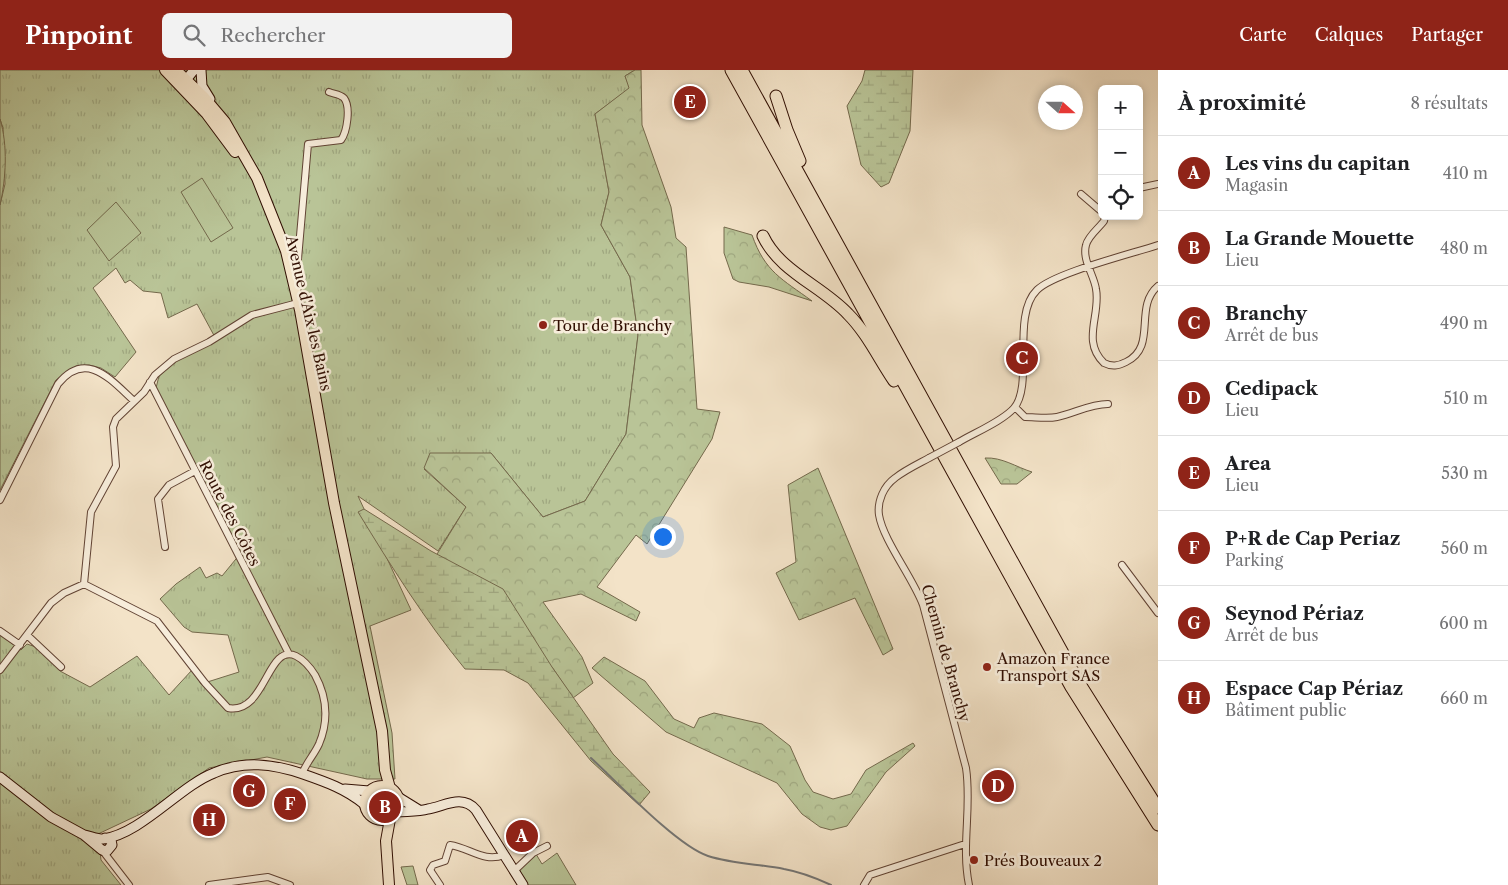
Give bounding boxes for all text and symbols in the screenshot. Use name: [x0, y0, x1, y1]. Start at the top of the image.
search box: [162, 13, 512, 58]
text: Pinpoint: [25, 21, 132, 50]
icon: search: [180, 21, 208, 49]
text: Rechercher: [220, 24, 326, 47]
text: Carte: [1239, 24, 1287, 46]
text: Calques: [1315, 24, 1383, 46]
text: Partager: [1411, 24, 1483, 46]
pin: E: [674, 83, 706, 121]
north arrow: [1038, 85, 1083, 130]
map controls: [1098, 85, 1143, 220]
button: +: [1098, 85, 1143, 130]
text: À proximité: [1178, 90, 1306, 115]
text: 8 résultats: [1410, 93, 1488, 113]
button: −: [1098, 130, 1143, 175]
text: Les vins du capitan: [1225, 152, 1410, 175]
text: A: [1188, 163, 1200, 183]
text: 410 m: [1443, 163, 1488, 183]
button: locate: [1098, 175, 1143, 220]
text: Magasin: [1225, 175, 1288, 195]
text: La Grande Mouette: [1225, 227, 1414, 250]
street label: Avenue d'Aix les Bains: [282, 232, 336, 393]
text: B: [1188, 238, 1200, 258]
text: 480 m: [1440, 238, 1488, 258]
text: Lieu: [1225, 250, 1259, 270]
text: Branchy: [1225, 302, 1307, 325]
text: C: [1188, 313, 1200, 333]
text: 490 m: [1440, 313, 1488, 333]
place label: Tour de Branchy: [553, 316, 673, 335]
marker: Tour de Branchy: [537, 319, 549, 331]
text: Arrêt de bus: [1225, 325, 1318, 345]
pin: C: [1006, 339, 1038, 377]
text: Cedipack: [1225, 377, 1318, 400]
text: D: [1187, 388, 1201, 408]
text: 510 m: [1443, 388, 1488, 408]
text: Lieu: [1225, 400, 1259, 420]
text: Area: [1225, 452, 1271, 475]
street label: Route des Côtes: [195, 457, 265, 569]
text: E: [1188, 463, 1200, 483]
text: 530 m: [1441, 463, 1488, 483]
text: Lieu: [1225, 475, 1259, 495]
your location: [650, 524, 676, 550]
text: P+R de Cap Periaz: [1225, 527, 1400, 550]
text: F: [1189, 538, 1199, 558]
text: 560 m: [1441, 538, 1488, 558]
text: Parking: [1225, 550, 1283, 570]
street label: Chemin de Branchy: [917, 582, 975, 724]
text: Seynod Périaz: [1225, 602, 1364, 625]
text: G: [1187, 613, 1201, 633]
text: 600 m: [1439, 613, 1488, 633]
text: Arrêt de bus: [1225, 625, 1318, 645]
place label: Amazon France Transport SAS: [996, 649, 1110, 685]
marker: Amazon France Transport SAS: [981, 661, 993, 673]
text: Espace Cap Périaz: [1225, 677, 1403, 700]
text: H: [1187, 688, 1201, 708]
text: 660 m: [1440, 688, 1488, 708]
text: Bâtiment public: [1225, 700, 1346, 720]
pin: D: [982, 767, 1014, 805]
pin: G: [233, 772, 265, 810]
pin: F: [274, 785, 306, 823]
pin: B: [369, 788, 401, 826]
pin: H: [193, 801, 225, 839]
pin: A: [506, 817, 538, 855]
place label: Prés Bouveaux 2: [984, 851, 1102, 870]
marker: Prés Bouveaux 2: [968, 854, 980, 866]

